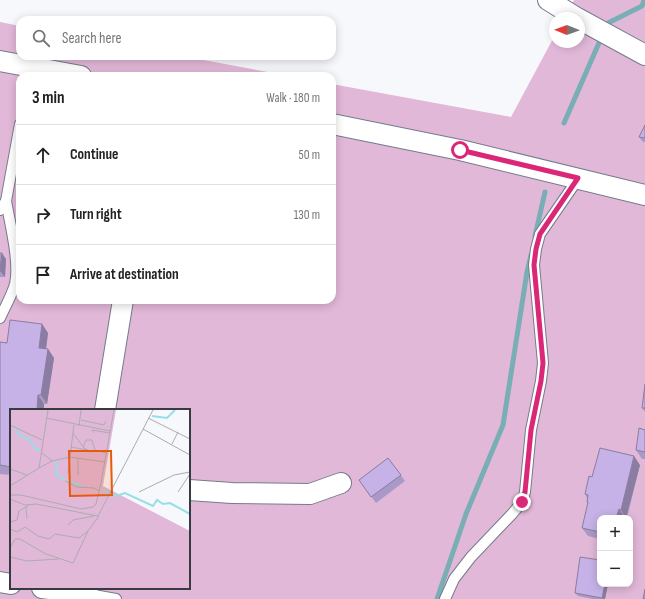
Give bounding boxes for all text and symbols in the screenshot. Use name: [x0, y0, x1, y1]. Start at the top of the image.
north arrow: [549, 12, 585, 48]
search box: [16, 16, 336, 60]
icon: search: [30, 27, 52, 49]
text: Search here: [62, 29, 122, 48]
text: 3 min: [32, 88, 65, 108]
text: Walk · 180 m: [266, 90, 320, 106]
route start: [451, 141, 469, 159]
icon: ahead: [32, 144, 54, 166]
text: Continue: [70, 145, 119, 164]
text: 50 m: [299, 147, 320, 163]
icon: right: [32, 204, 54, 226]
text: Turn right: [70, 205, 122, 224]
text: 130 m: [294, 207, 320, 223]
icon: arrive: [32, 264, 54, 286]
text: Arrive at destination: [70, 265, 179, 284]
inset map: [10, 409, 190, 589]
route end: [513, 493, 531, 511]
map controls: [597, 515, 633, 587]
button: +: [597, 515, 633, 551]
button: −: [597, 551, 633, 587]

